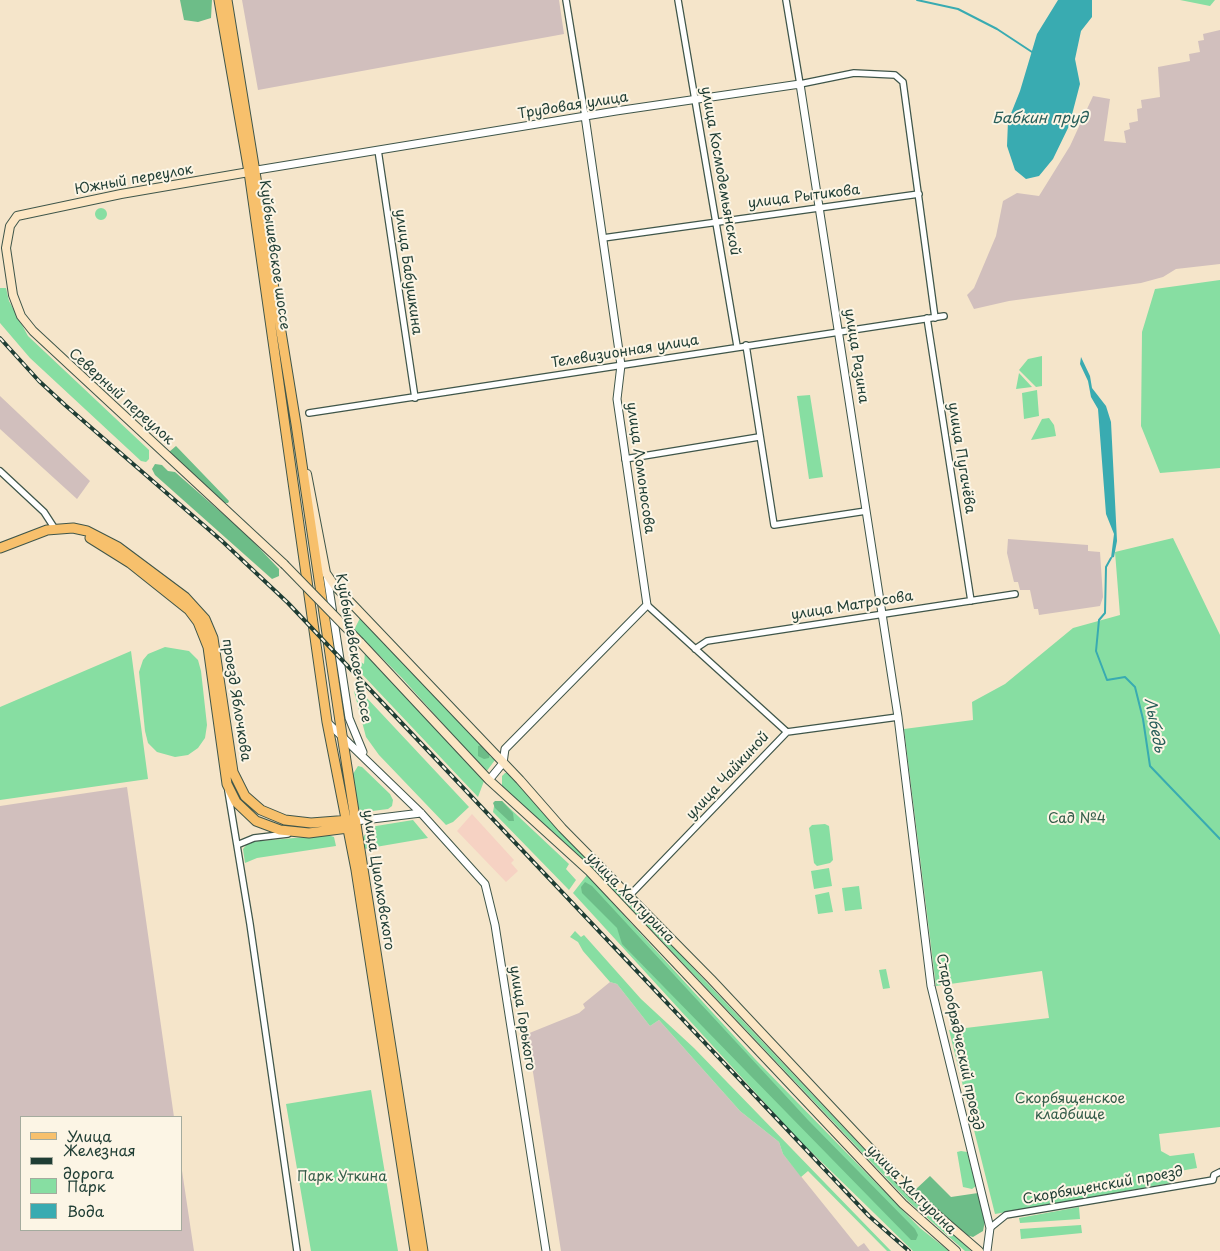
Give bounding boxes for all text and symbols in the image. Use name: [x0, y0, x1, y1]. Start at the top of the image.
street label: улица Космодемьянской: [697, 85, 743, 257]
street label: Трудовая улица: [516, 89, 630, 123]
water label: Бабкин пруд: [992, 110, 1088, 128]
street label: Южный переулок: [74, 161, 194, 199]
street label: Куйбышевское шоссе: [255, 179, 293, 331]
street label: улица Рытикова: [747, 182, 861, 212]
street label: улица Бабушкина: [391, 208, 425, 336]
street label: улица Разина: [840, 307, 872, 405]
street label: Телевизионная улица: [550, 332, 700, 372]
street label: Северный переулок: [65, 345, 177, 449]
street label: улица Ломоносова: [622, 401, 658, 535]
street label: улица Пугачёва: [944, 401, 978, 515]
street label: Куйбышевское шоссе: [332, 572, 374, 724]
street label: улица Матросова: [790, 588, 914, 624]
street label: проезд Яблочкова: [218, 638, 254, 762]
water label: Лыбедь: [1140, 696, 1168, 754]
street label: улица Чайкиной: [683, 729, 773, 823]
street label: улица Циолковского: [359, 808, 397, 952]
park label: Сад №4: [1048, 811, 1106, 827]
street label: улица Халтурина: [582, 849, 678, 947]
street label: Старообрядческий проезд: [932, 952, 986, 1132]
street label: улица Горького: [505, 964, 539, 1072]
park label: Скорбященское кладбище: [1015, 1091, 1125, 1124]
legend: [20, 1116, 182, 1231]
text: Улица: [67, 1124, 112, 1147]
text: Железная дорога: [63, 1138, 136, 1184]
street label: улица Халтурина: [863, 1142, 959, 1238]
street label: Скорбященский проезд: [1021, 1164, 1185, 1208]
park label: Парк Уткина: [297, 1169, 387, 1185]
text: Парк: [67, 1174, 106, 1197]
text: Вода: [67, 1199, 104, 1222]

